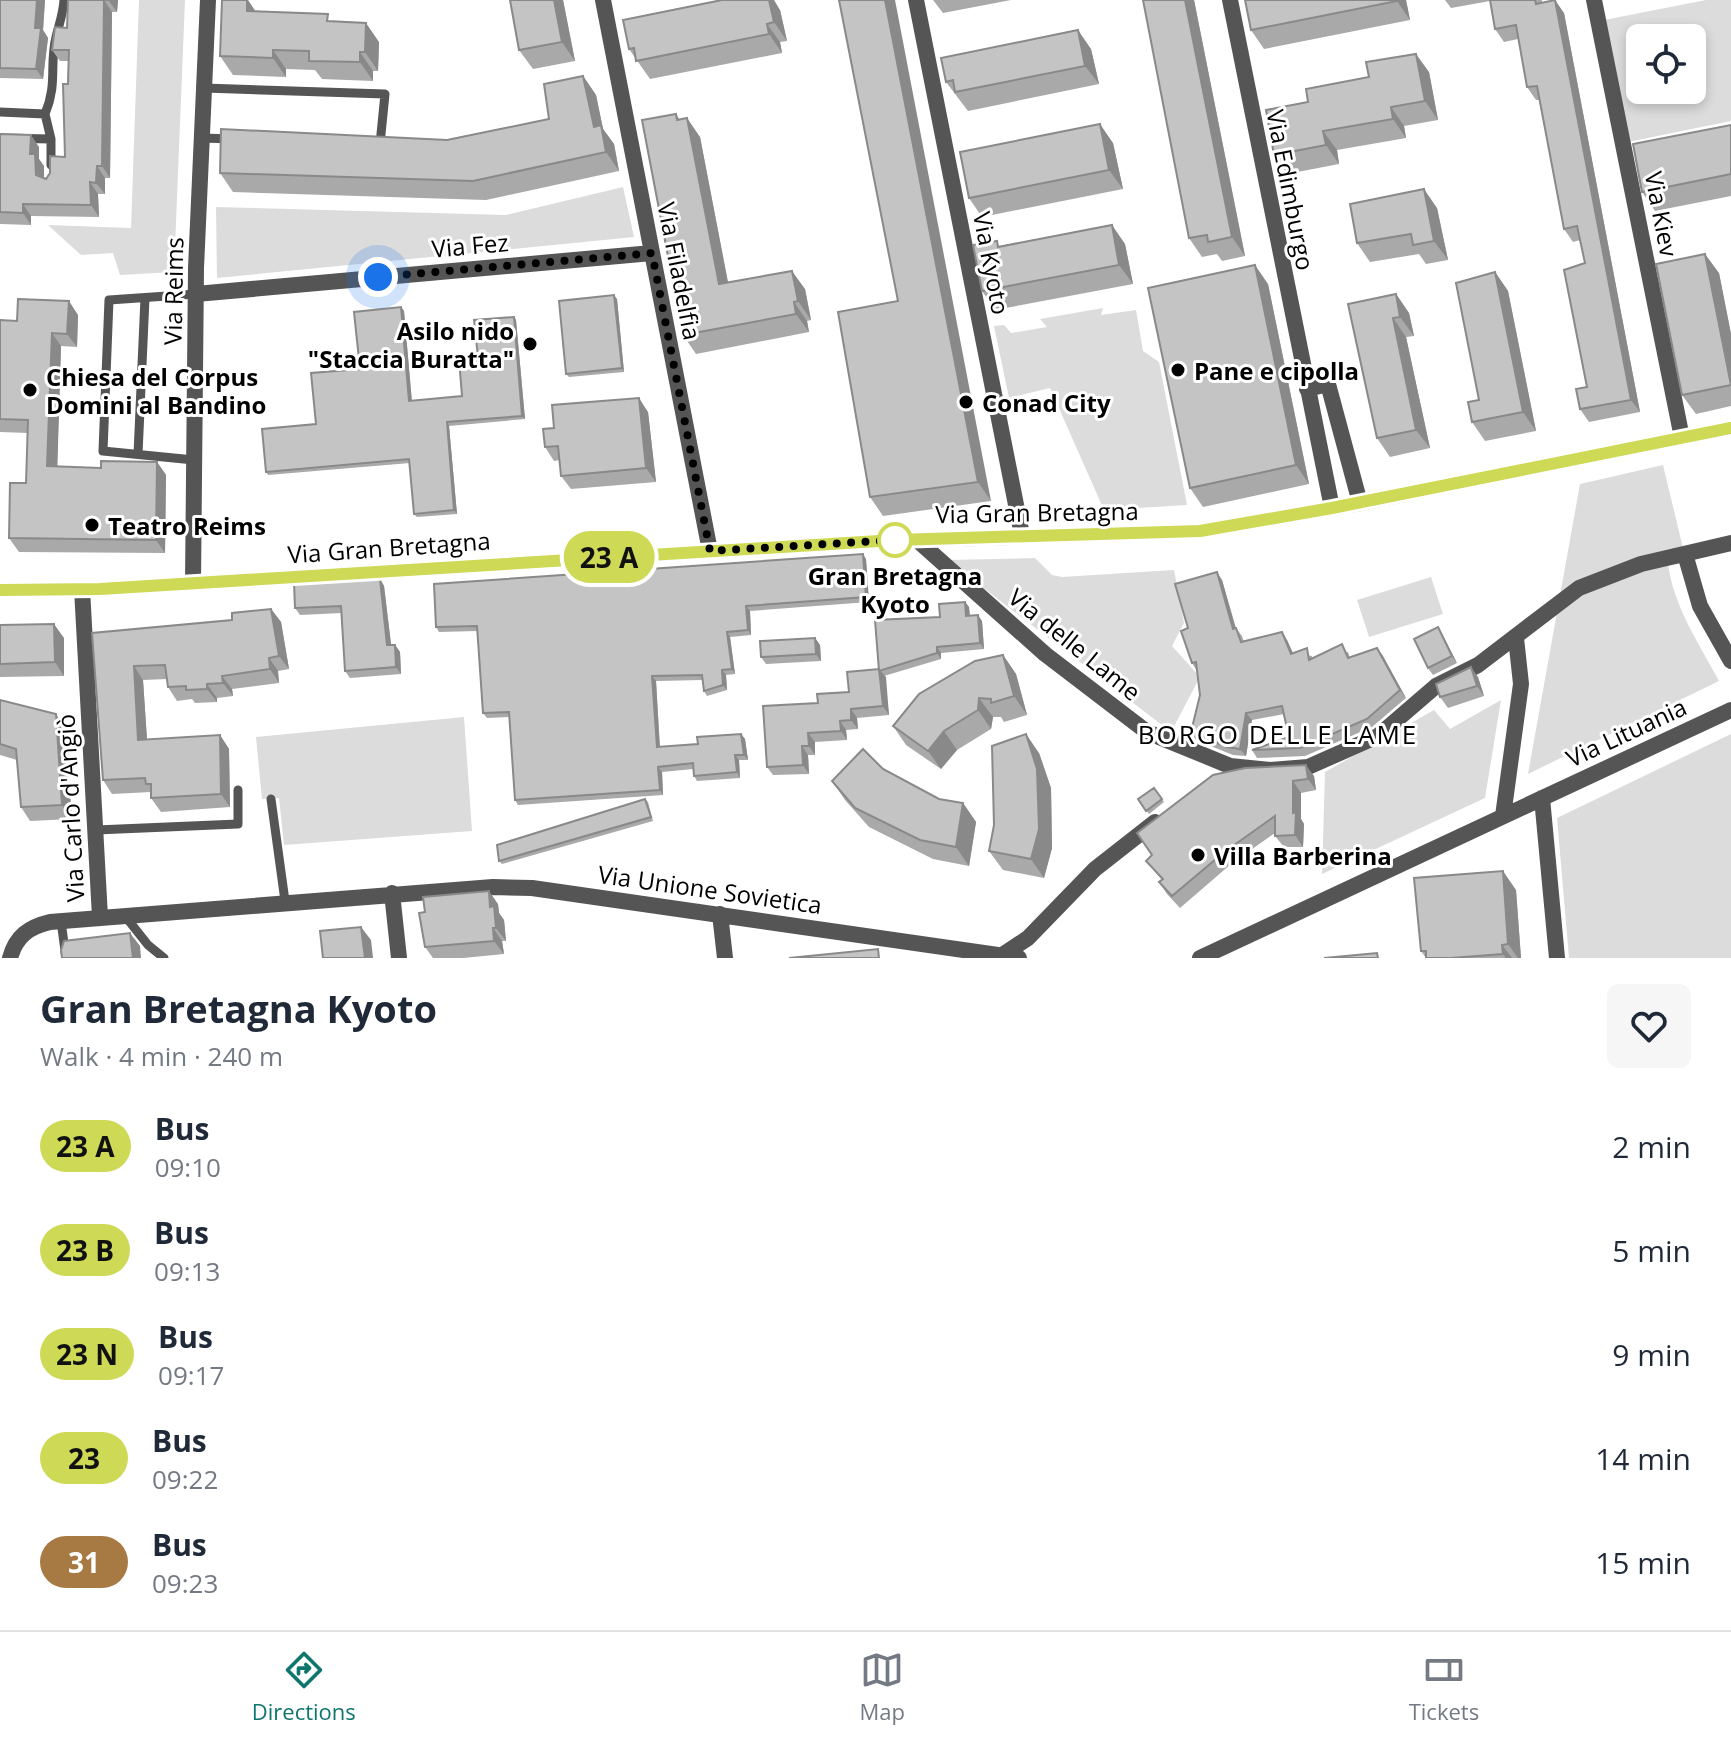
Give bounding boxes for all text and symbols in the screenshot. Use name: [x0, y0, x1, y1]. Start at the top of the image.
map controls: [1626, 24, 1706, 104]
button: locate: [1626, 24, 1706, 104]
street label: Via Edimburgo: [1259, 107, 1323, 273]
street label: Via Kiev: [1638, 169, 1686, 259]
street label: Via Filadelfia: [650, 199, 710, 343]
street label: Via Kyoto: [966, 209, 1018, 317]
street label: Via Fez: [430, 225, 510, 265]
street label: Via Reims: [156, 237, 190, 345]
your location: [358, 257, 398, 297]
place label: Asilo nido "Staccia Buratta": [308, 314, 514, 375]
marker: Asilo nido "Staccia Buratta": [521, 335, 539, 353]
place label: Pane e cipolla: [1194, 354, 1359, 387]
place label: Chiesa del Corpus Domini al Bandino: [46, 360, 266, 421]
marker: Pane e cipolla: [1169, 361, 1187, 379]
marker: Chiesa del Corpus Domini al Bandino: [21, 381, 39, 399]
place label: Conad City: [982, 386, 1111, 419]
marker: Conad City: [957, 393, 975, 411]
street label: Via Gran Bretagna: [935, 494, 1139, 530]
place label: Teatro Reims: [108, 509, 266, 542]
marker: Teatro Reims: [83, 516, 101, 534]
street label: Via Gran Bretagna: [286, 523, 492, 571]
marker: Gran Bretagna Kyoto: [878, 523, 912, 557]
line badge: 23 A: [553, 531, 665, 583]
text: 23 A: [580, 538, 638, 576]
place label: Gran Bretagna Kyoto: [808, 559, 982, 620]
street label: Via delle Lame: [1002, 580, 1148, 708]
street label: Via Lituania: [1560, 690, 1692, 774]
street label: Via Carlo d'Angiò: [49, 713, 91, 903]
district label: BORGO DELLE LAME: [1138, 716, 1418, 752]
place label: Villa Barberina: [1214, 839, 1392, 872]
marker: Villa Barberina: [1189, 846, 1207, 864]
street label: Via Unione Sovietica: [596, 857, 824, 921]
text: Gran Bretagna Kyoto: [40, 982, 437, 1034]
button: heart: [1607, 984, 1691, 1068]
text: Walk · 4 min · 240 m: [40, 1038, 283, 1074]
text: Bus: [155, 1108, 209, 1149]
text: 2 min: [1612, 1126, 1691, 1167]
text: 23 A: [56, 1127, 115, 1165]
text: 09:10: [155, 1149, 221, 1185]
text: Bus: [154, 1212, 209, 1253]
text: 5 min: [1612, 1230, 1691, 1271]
text: 23 B: [56, 1231, 114, 1269]
text: 09:13: [154, 1253, 220, 1289]
text: Bus: [158, 1316, 213, 1357]
text: 9 min: [1612, 1334, 1691, 1375]
text: 23 N: [56, 1335, 118, 1373]
text: 09:17: [158, 1357, 224, 1393]
text: Bus: [152, 1420, 207, 1461]
text: 14 min: [1595, 1438, 1691, 1479]
text: 23: [68, 1439, 100, 1477]
text: 09:22: [152, 1461, 218, 1497]
text: Bus: [152, 1524, 207, 1565]
text: 15 min: [1595, 1542, 1691, 1583]
text: 31: [68, 1543, 100, 1581]
text: 09:23: [152, 1565, 218, 1601]
tab: Directions: [252, 1648, 356, 1726]
tab: Map: [860, 1648, 905, 1726]
tab: Tickets: [1409, 1648, 1479, 1726]

